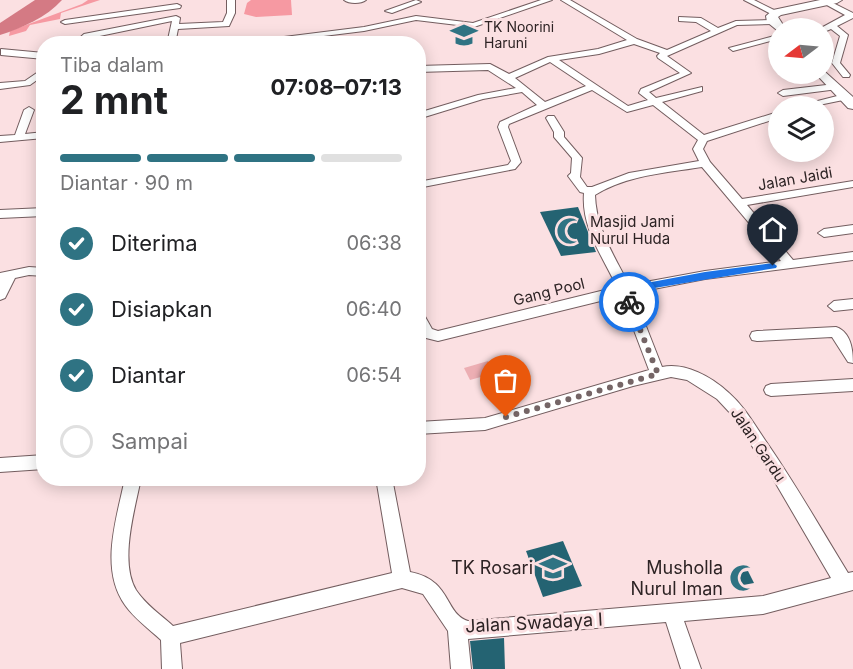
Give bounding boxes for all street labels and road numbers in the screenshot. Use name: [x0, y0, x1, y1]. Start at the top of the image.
street label: Jalan Jaidi: [756, 163, 834, 194]
street label: Gang Pool: [511, 273, 587, 310]
street label: Jalan Gardu: [727, 404, 790, 485]
street label: Jalan Swadaya I: [465, 608, 603, 637]

